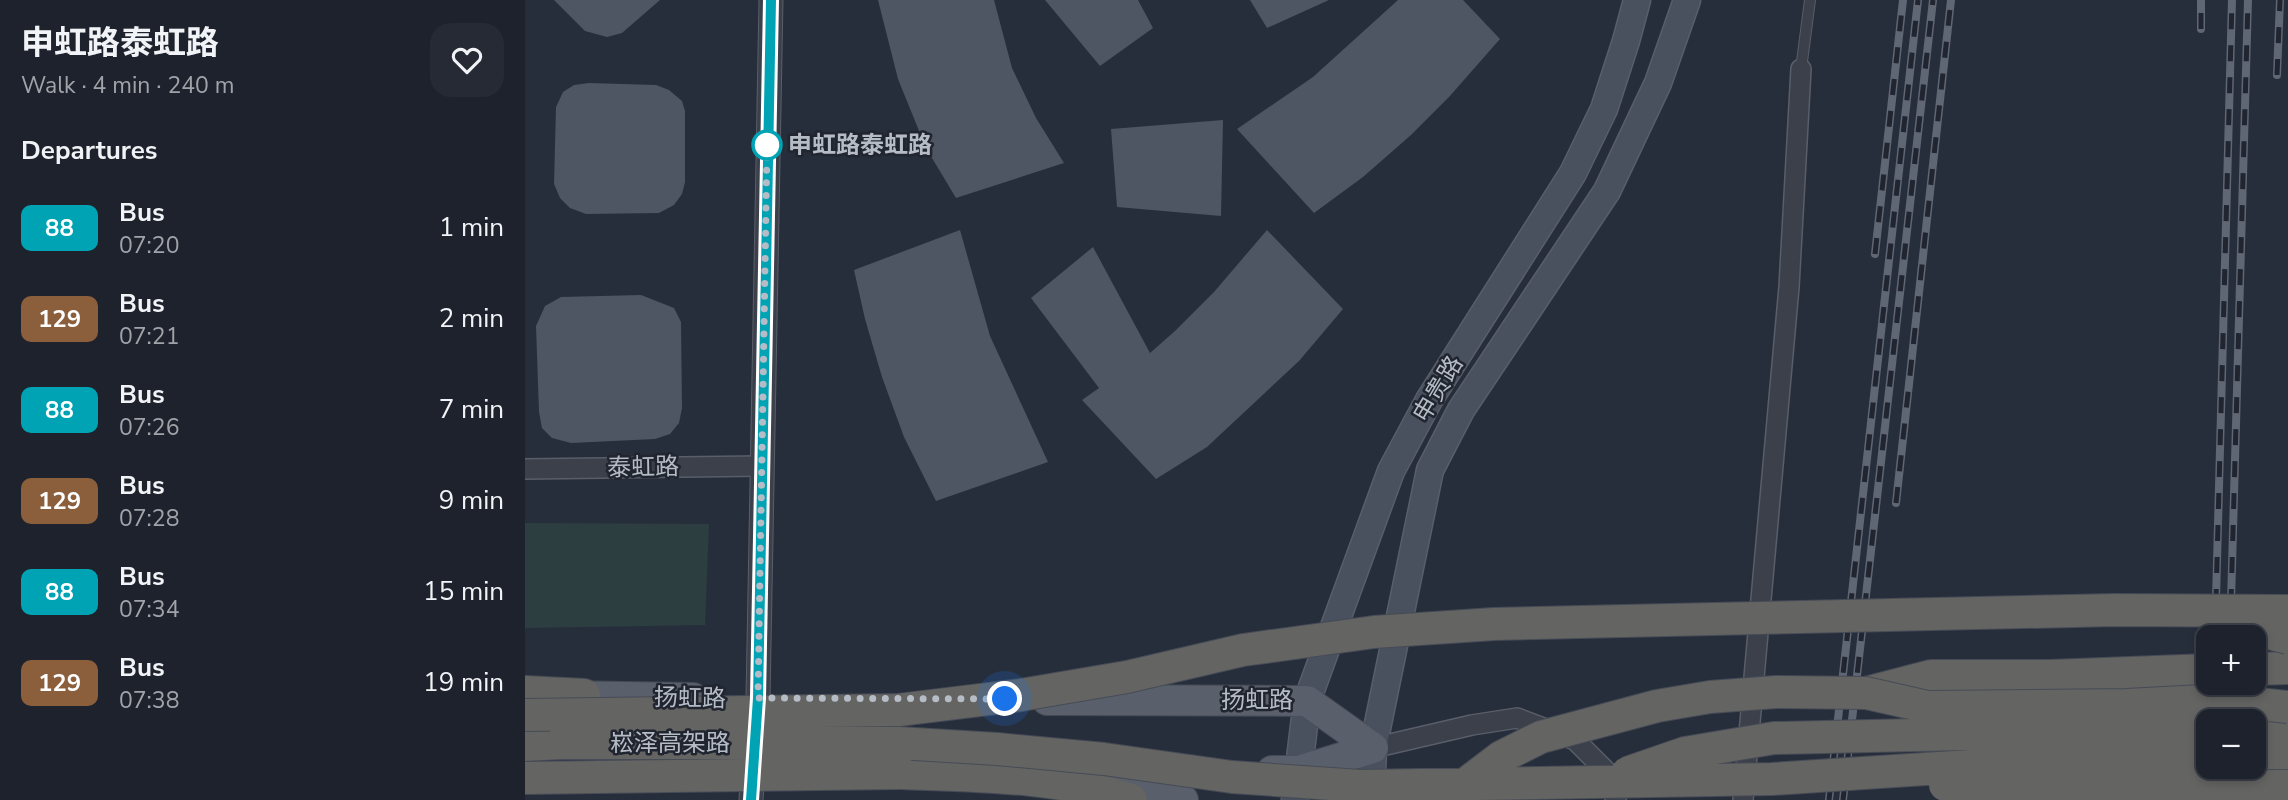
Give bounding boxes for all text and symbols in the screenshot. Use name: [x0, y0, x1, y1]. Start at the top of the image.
text: 申虹路泰虹路: [21, 21, 219, 66]
button: heart: [430, 23, 504, 97]
text: Walk · 4 min · 240 m: [21, 70, 234, 101]
place label: 申虹路泰虹路: [788, 129, 932, 161]
marker: 申虹路泰虹路: [752, 130, 782, 160]
text: Departures: [21, 133, 157, 168]
text: Bus: [119, 195, 165, 230]
text: 1 min: [439, 210, 504, 245]
text: 88: [45, 212, 74, 244]
text: 07:20: [119, 230, 179, 261]
text: Bus: [119, 286, 165, 321]
text: 2 min: [439, 301, 504, 336]
text: 129: [38, 303, 81, 335]
text: 07:21: [119, 321, 179, 352]
street label: 申贵路: [1406, 350, 1470, 428]
text: Bus: [119, 377, 165, 412]
text: 7 min: [439, 392, 504, 427]
text: 88: [45, 394, 74, 426]
text: 07:26: [119, 412, 179, 443]
street label: 泰虹路: [607, 450, 679, 484]
text: Bus: [119, 468, 165, 503]
text: 9 min: [439, 483, 504, 518]
text: 129: [38, 485, 81, 517]
text: 07:28: [119, 503, 179, 534]
text: Bus: [119, 559, 165, 594]
text: 15 min: [423, 574, 504, 609]
text: 88: [45, 576, 74, 608]
text: 07:34: [119, 594, 179, 625]
map controls: [2196, 625, 2266, 779]
button: +: [2196, 625, 2266, 695]
text: Bus: [119, 650, 165, 685]
text: 19 min: [423, 665, 504, 700]
text: 129: [38, 667, 81, 699]
street label: 扬虹路: [654, 681, 726, 715]
your location: [987, 681, 1022, 716]
street label: 扬虹路: [1221, 684, 1293, 716]
text: 07:38: [119, 685, 179, 716]
button: −: [2196, 709, 2266, 779]
street label: 崧泽高架路: [610, 727, 730, 759]

